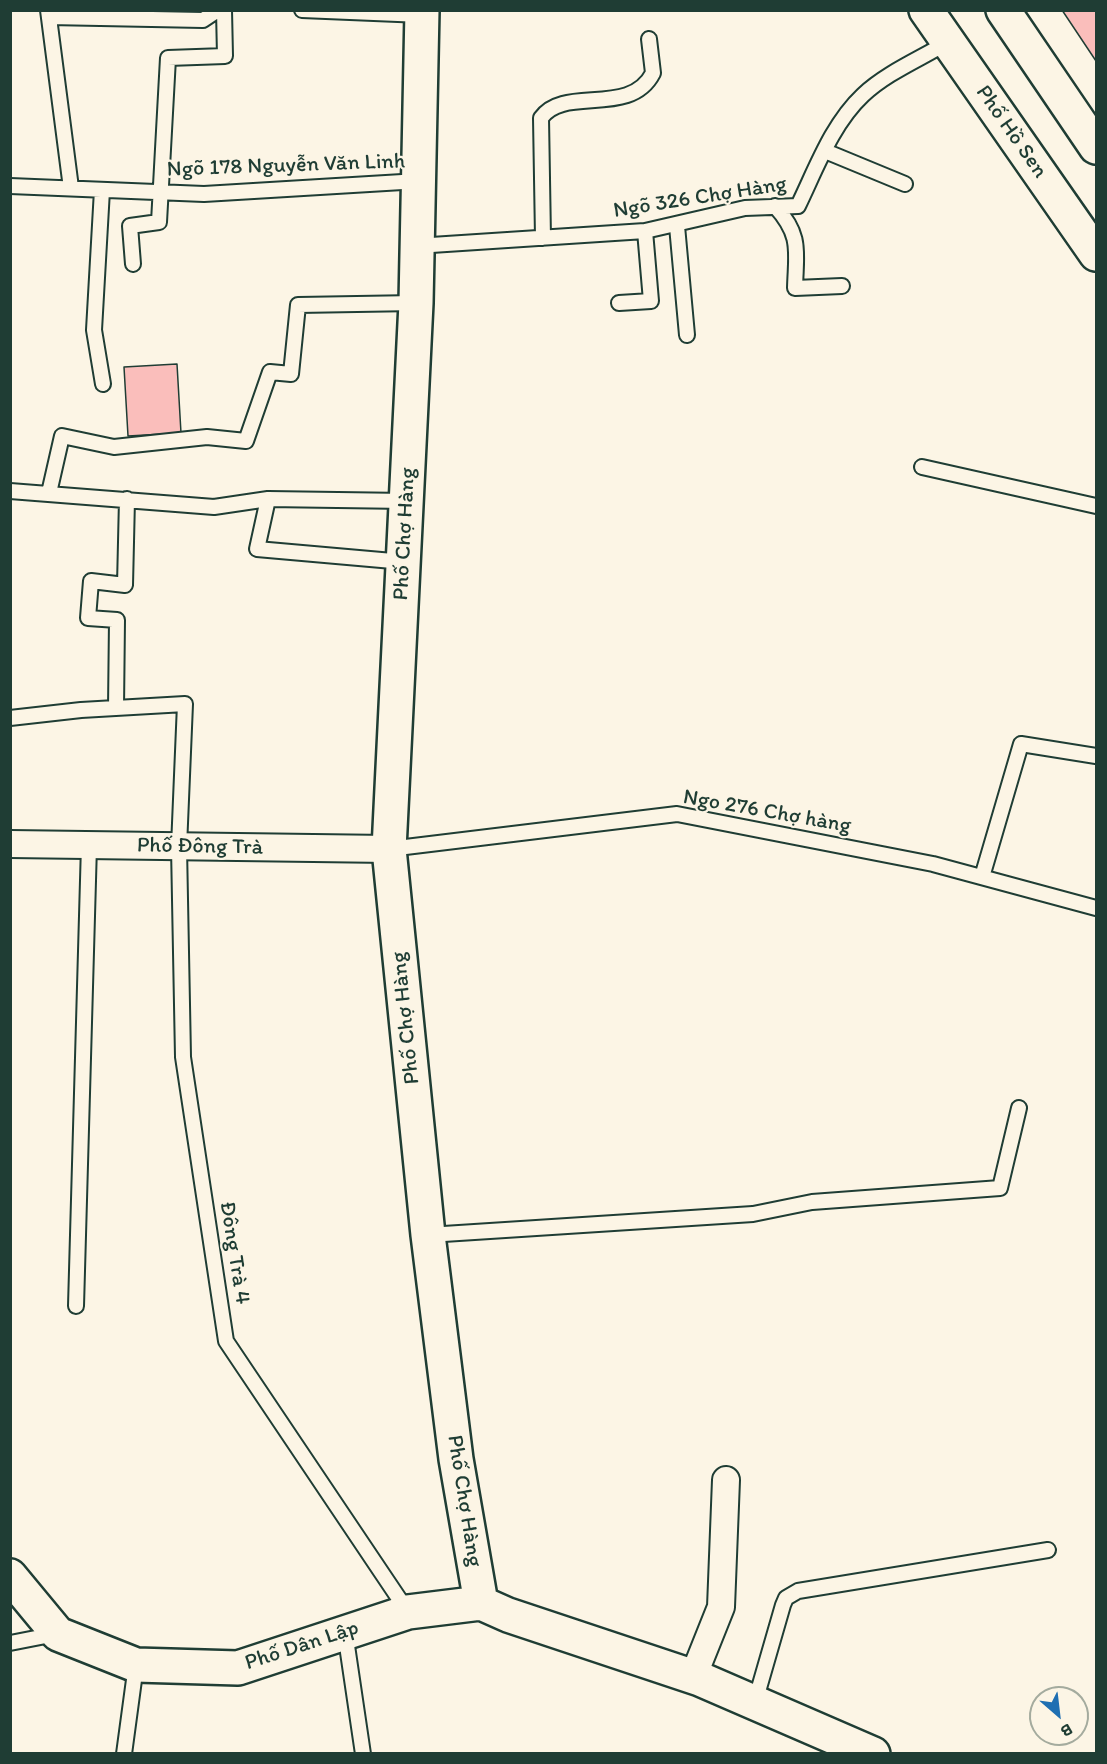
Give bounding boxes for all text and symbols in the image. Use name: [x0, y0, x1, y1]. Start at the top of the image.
street label: Phố Hồ Sen: [969, 80, 1053, 184]
street label: Ngõ 178 Nguyễn Văn Linh: [166, 149, 406, 183]
street label: Ngõ 326 Chợ Hàng: [611, 171, 789, 225]
street label: Phố Chợ Hàng: [388, 467, 422, 601]
street label: Ngo 276 Chợ hàng: [681, 784, 853, 840]
street label: Phố Đông Trà: [137, 833, 263, 861]
street label: Phố Chợ Hàng: [386, 950, 426, 1086]
street label: Đông Trà 4: [213, 1200, 255, 1306]
street label: Phố Chợ Hàng: [441, 1433, 487, 1569]
street label: Phố Dân Lập: [242, 1615, 362, 1677]
north arrow: [1029, 1686, 1089, 1746]
text: B: [1058, 1720, 1076, 1741]

